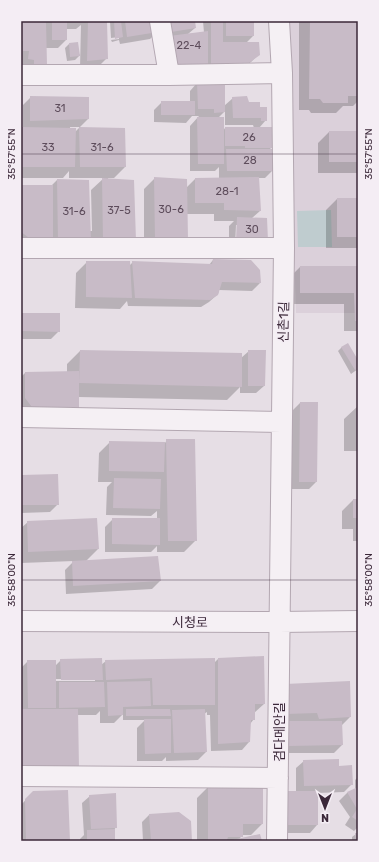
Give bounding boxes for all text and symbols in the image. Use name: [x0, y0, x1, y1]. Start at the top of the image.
house number: 22-4: [177, 39, 202, 52]
house number: 31: [54, 102, 66, 115]
text: 35°57'55"N: [6, 128, 18, 180]
text: 35°57'55"N: [363, 128, 375, 180]
house number: 26: [242, 131, 256, 144]
house number: 33: [41, 141, 55, 154]
house number: 31-6: [90, 141, 114, 154]
house number: 28: [243, 154, 257, 167]
house number: 28-1: [215, 185, 239, 198]
house number: 30-6: [158, 203, 184, 216]
house number: 37-5: [107, 204, 131, 217]
house number: 31-6: [62, 205, 86, 218]
house number: 30: [245, 223, 259, 236]
street label: 신촌1길: [276, 301, 291, 343]
text: 35°58'00"N: [6, 553, 18, 607]
text: 35°58'00"N: [363, 553, 375, 607]
street label: 시청로: [172, 615, 208, 630]
street label: 검다메안길: [272, 702, 287, 762]
north arrow: [305, 788, 345, 828]
text: N: [321, 811, 329, 824]

